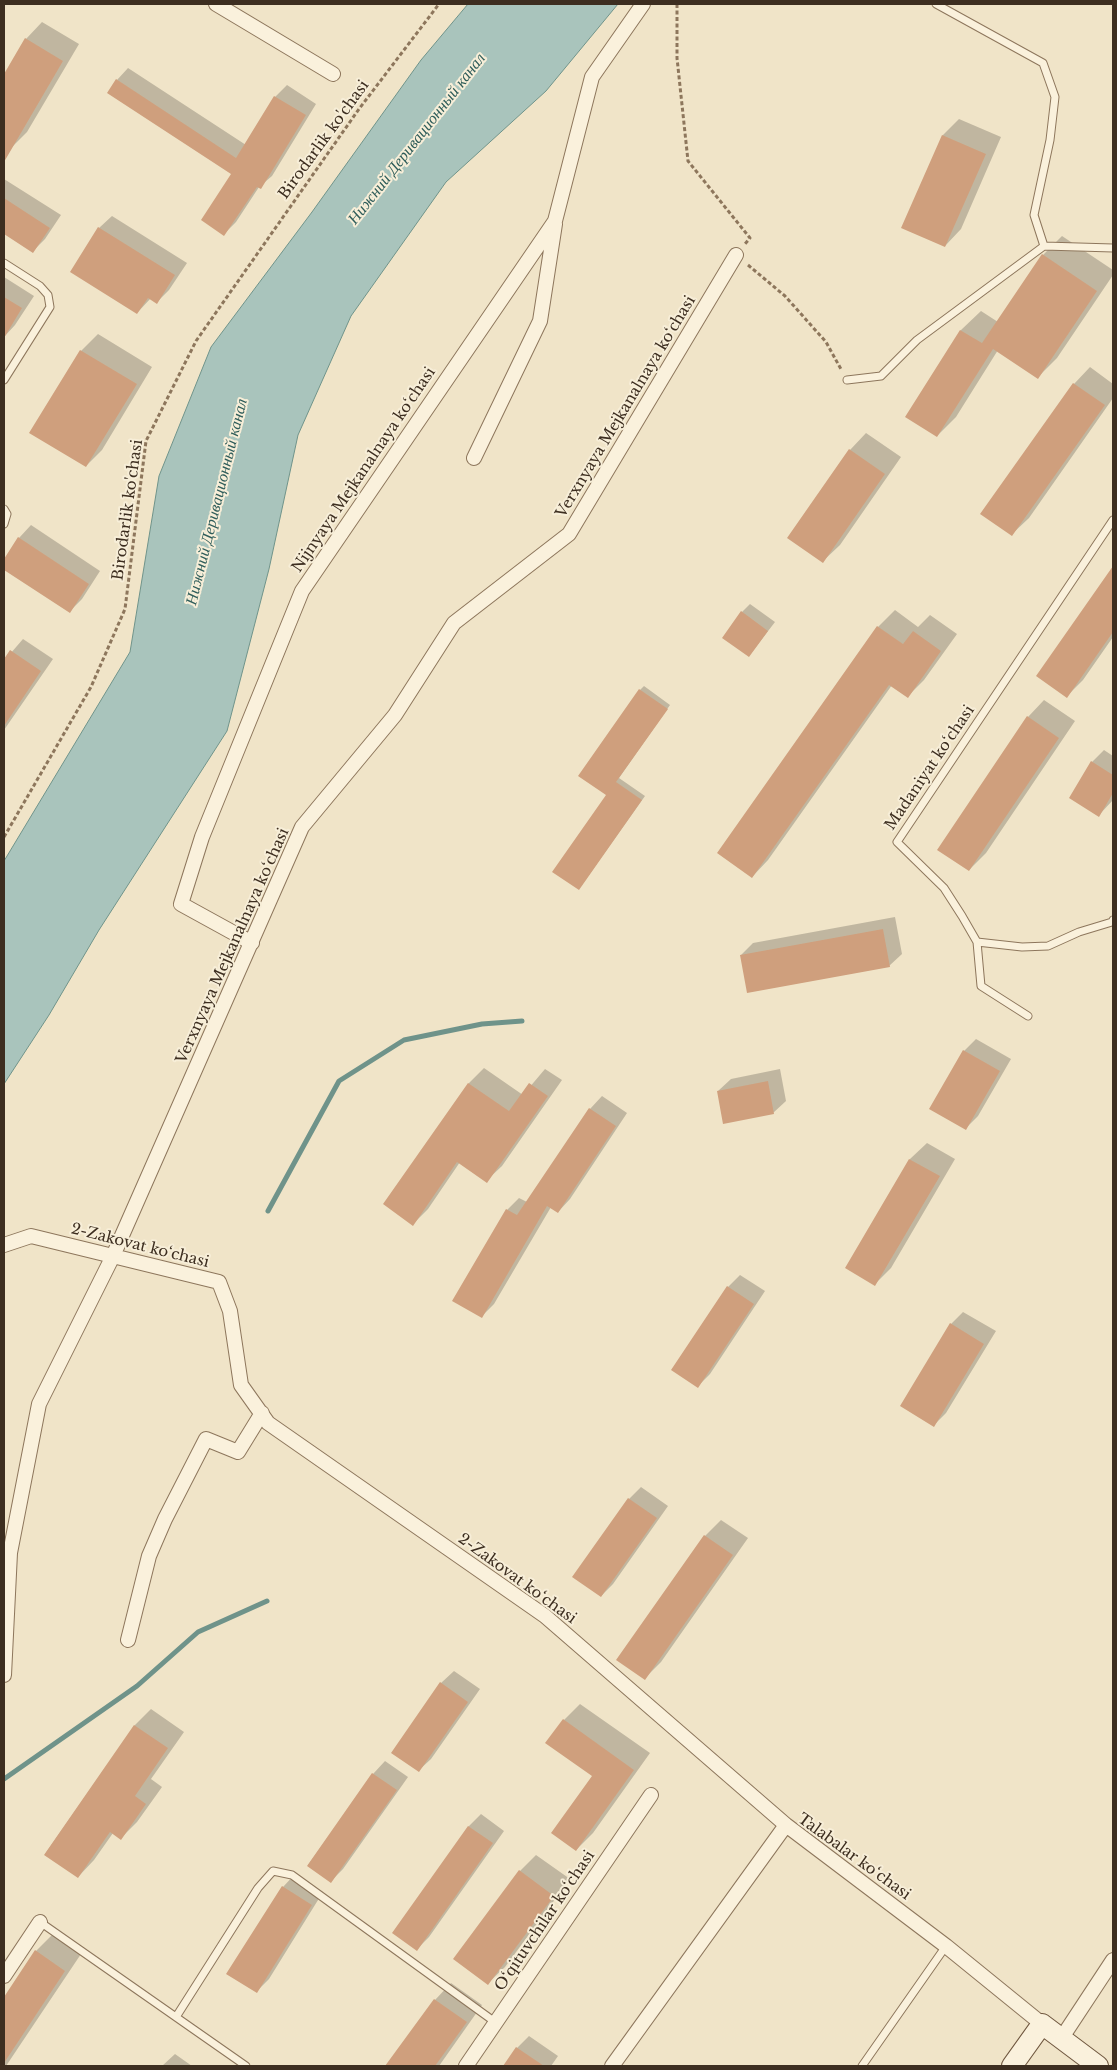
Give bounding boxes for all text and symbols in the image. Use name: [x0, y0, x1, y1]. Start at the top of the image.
water label: Нижний Деривационный канал: [344, 50, 490, 228]
street label: Birodarlik ko'chasi: [275, 77, 373, 203]
street label: Verxnyaya Mejkanalnaya ko‘chasi: [552, 293, 700, 521]
street label: Nijnyaya Mejkanalnaya ko‘chasi: [288, 364, 440, 576]
water label: Нижний Деривационный канал: [182, 397, 252, 607]
street label: Birodarlik ko'chasi: [109, 438, 147, 582]
street label: Madaniyat ko‘chasi: [882, 702, 978, 834]
street label: Verxnyaya Mejkanalnaya ko‘chasi: [173, 825, 293, 1067]
street label: 2-Zakovat ko‘chasi: [69, 1220, 211, 1272]
street label: 2-Zakovat ko‘chasi: [454, 1530, 580, 1628]
street label: Talabalar ko‘chasi: [794, 1810, 914, 1904]
street label: O‘qituvchilar ko‘chasi: [491, 1847, 599, 1995]

